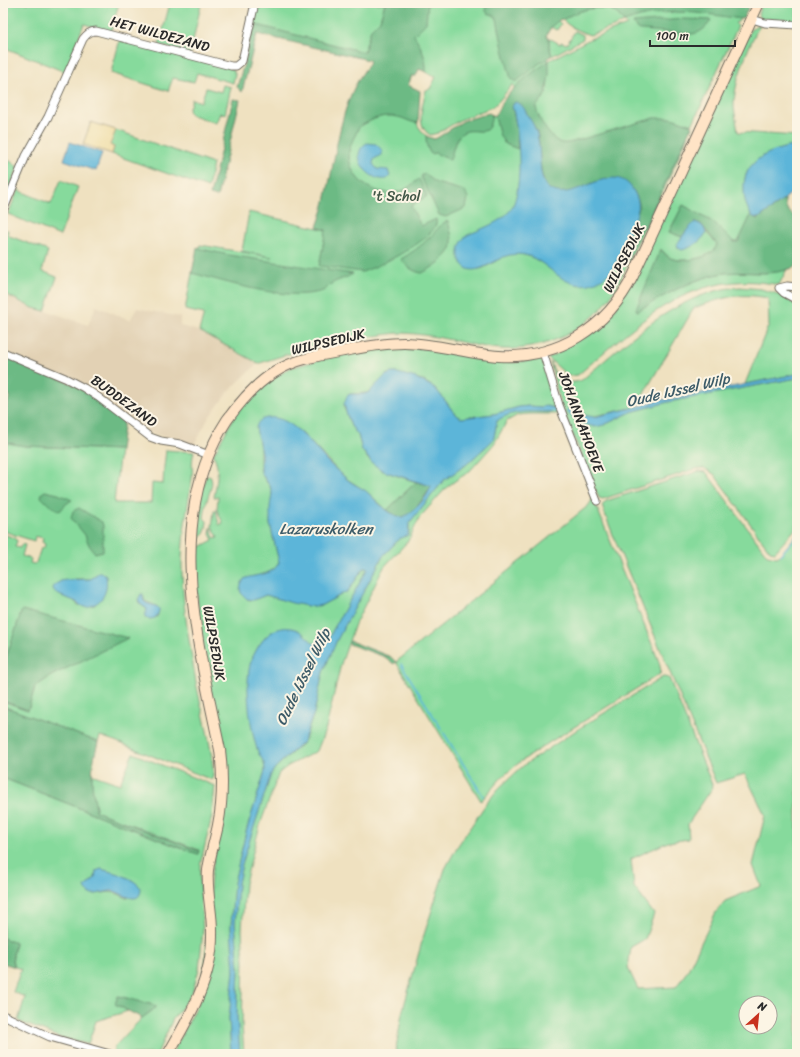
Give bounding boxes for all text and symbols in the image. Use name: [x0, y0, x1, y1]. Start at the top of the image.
street label: HET WILDEZAND: [107, 9, 213, 59]
scale bar: [650, 22, 735, 48]
text: 100 m: [656, 25, 689, 47]
park label: 't Schol: [371, 184, 422, 209]
street label: WILPSEDIJK: [596, 218, 653, 297]
street label: WILPSEDIJK: [289, 321, 369, 363]
water label: Oude IJssel Wilp: [624, 365, 733, 415]
street label: JOHANNAHOEVE: [551, 367, 611, 477]
street label: BUDDEZAND: [85, 368, 163, 434]
water label: Lazaruskolken: [279, 516, 374, 542]
street label: WILPSEDIJK: [195, 604, 233, 684]
water label: Oude IJssel Wilp: [268, 623, 338, 730]
north arrow: [738, 995, 778, 1035]
text: N: [754, 996, 770, 1017]

